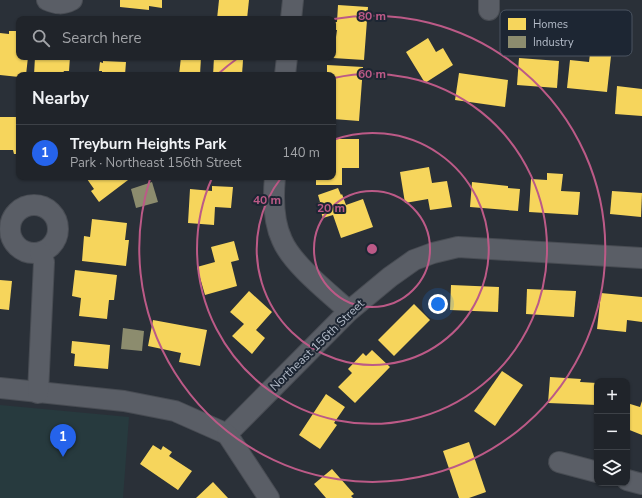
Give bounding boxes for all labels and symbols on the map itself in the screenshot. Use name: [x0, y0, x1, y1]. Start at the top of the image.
text: 80 m: [358, 8, 386, 24]
legend: [500, 10, 632, 56]
text: Homes: [533, 17, 568, 32]
text: Industry: [533, 35, 574, 50]
text: 60 m: [358, 66, 386, 82]
text: 40 m: [253, 192, 281, 208]
text: 20 m: [317, 200, 345, 216]
centre of rings: [365, 242, 379, 256]
your location: [428, 294, 448, 314]
street label: Northeast 156th Street: [266, 295, 368, 394]
pin: 1: [50, 424, 76, 457]

